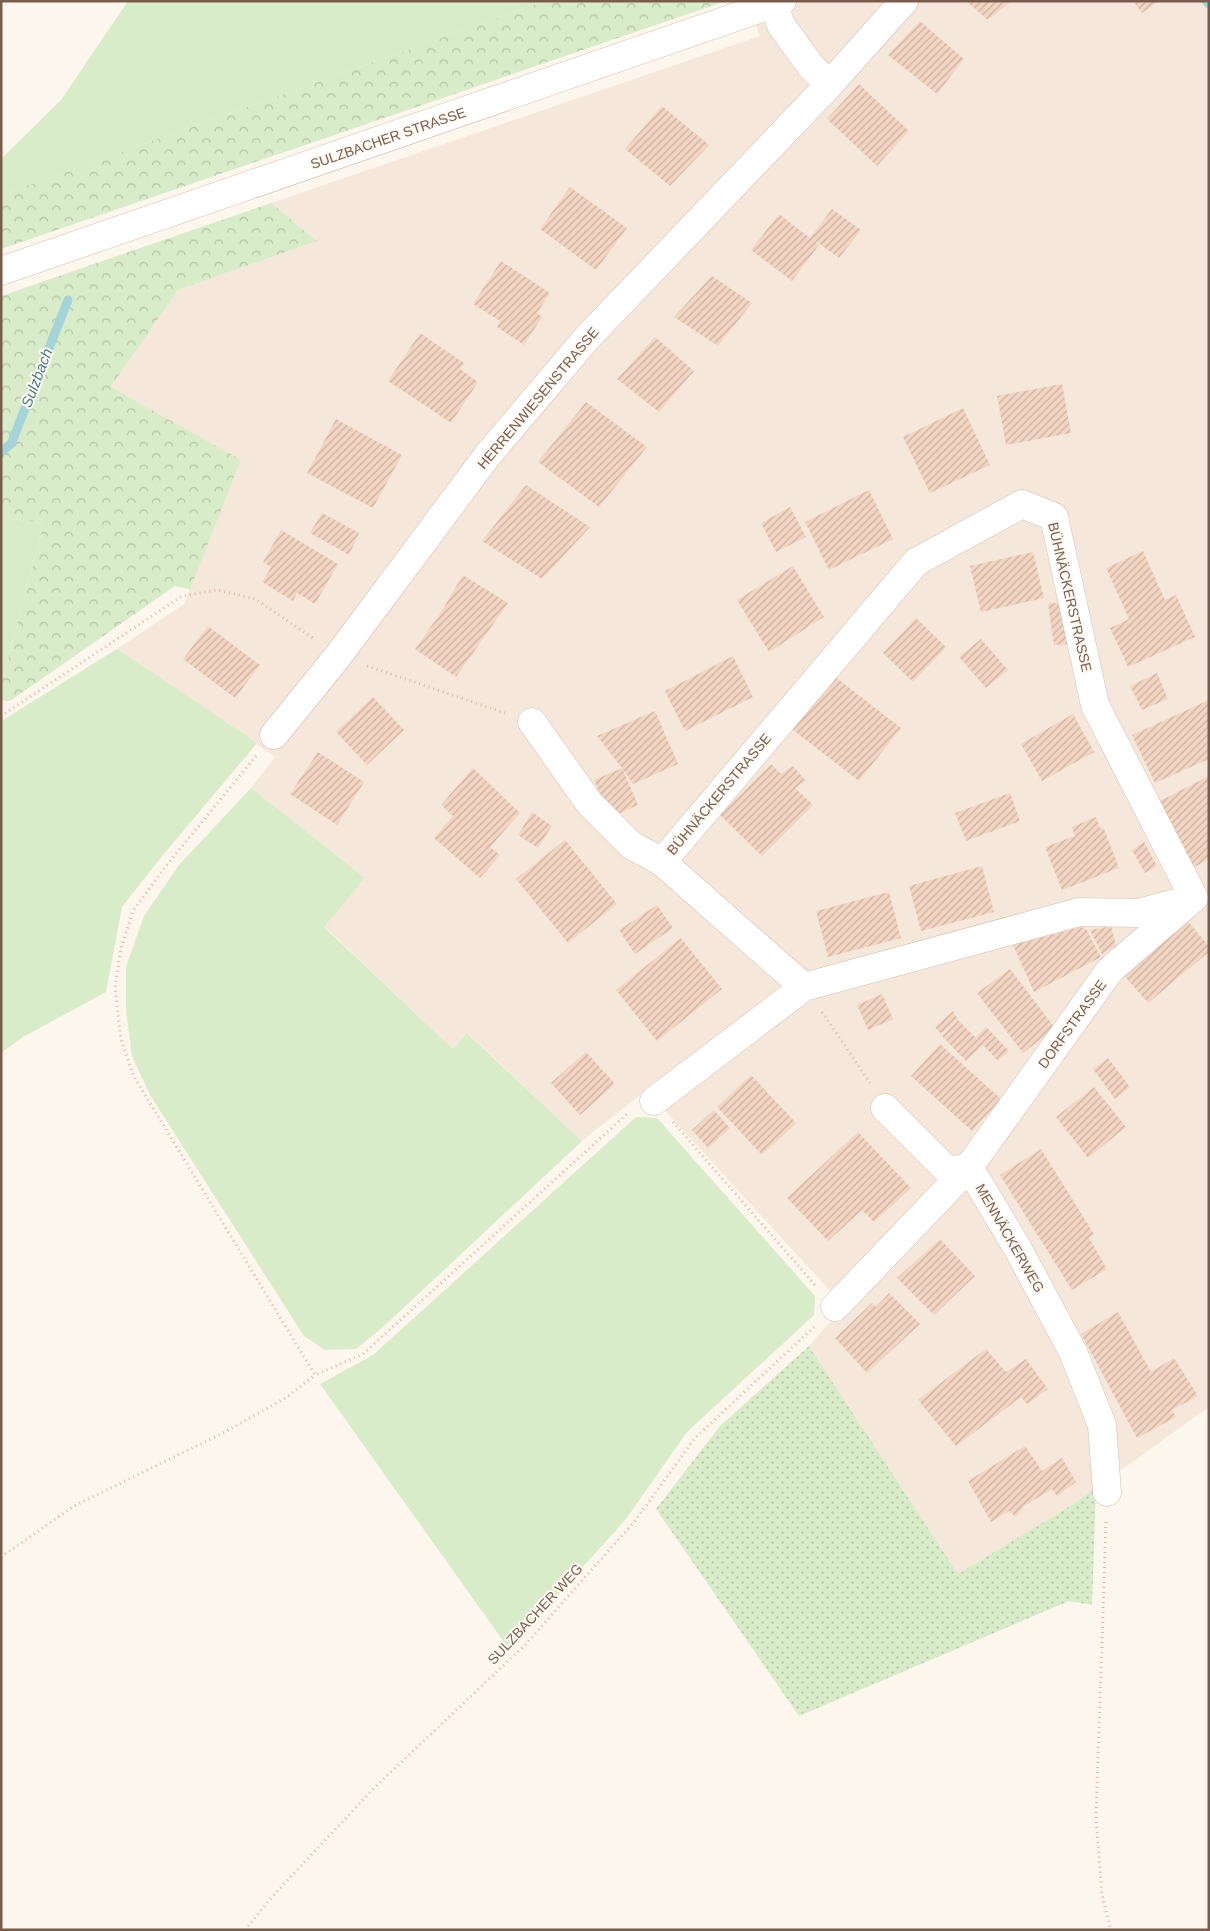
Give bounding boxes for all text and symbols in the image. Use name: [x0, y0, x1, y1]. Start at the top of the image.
street label: SULZBACHER STRASSE: [308, 104, 468, 172]
street label: HERRENWIESENSTRASSE: [474, 324, 602, 472]
water label: Sulzbach: [18, 346, 56, 410]
street label: BÜHNÄCKERSTRASSE: [1045, 520, 1096, 673]
street label: BÜHNÄCKERSTRASSE: [663, 730, 774, 858]
street label: DORFSTRASSE: [1035, 977, 1109, 1071]
street label: MENNÄCKERWEG: [972, 1181, 1048, 1295]
street label: SULZBACHER WEG: [484, 1560, 586, 1668]

